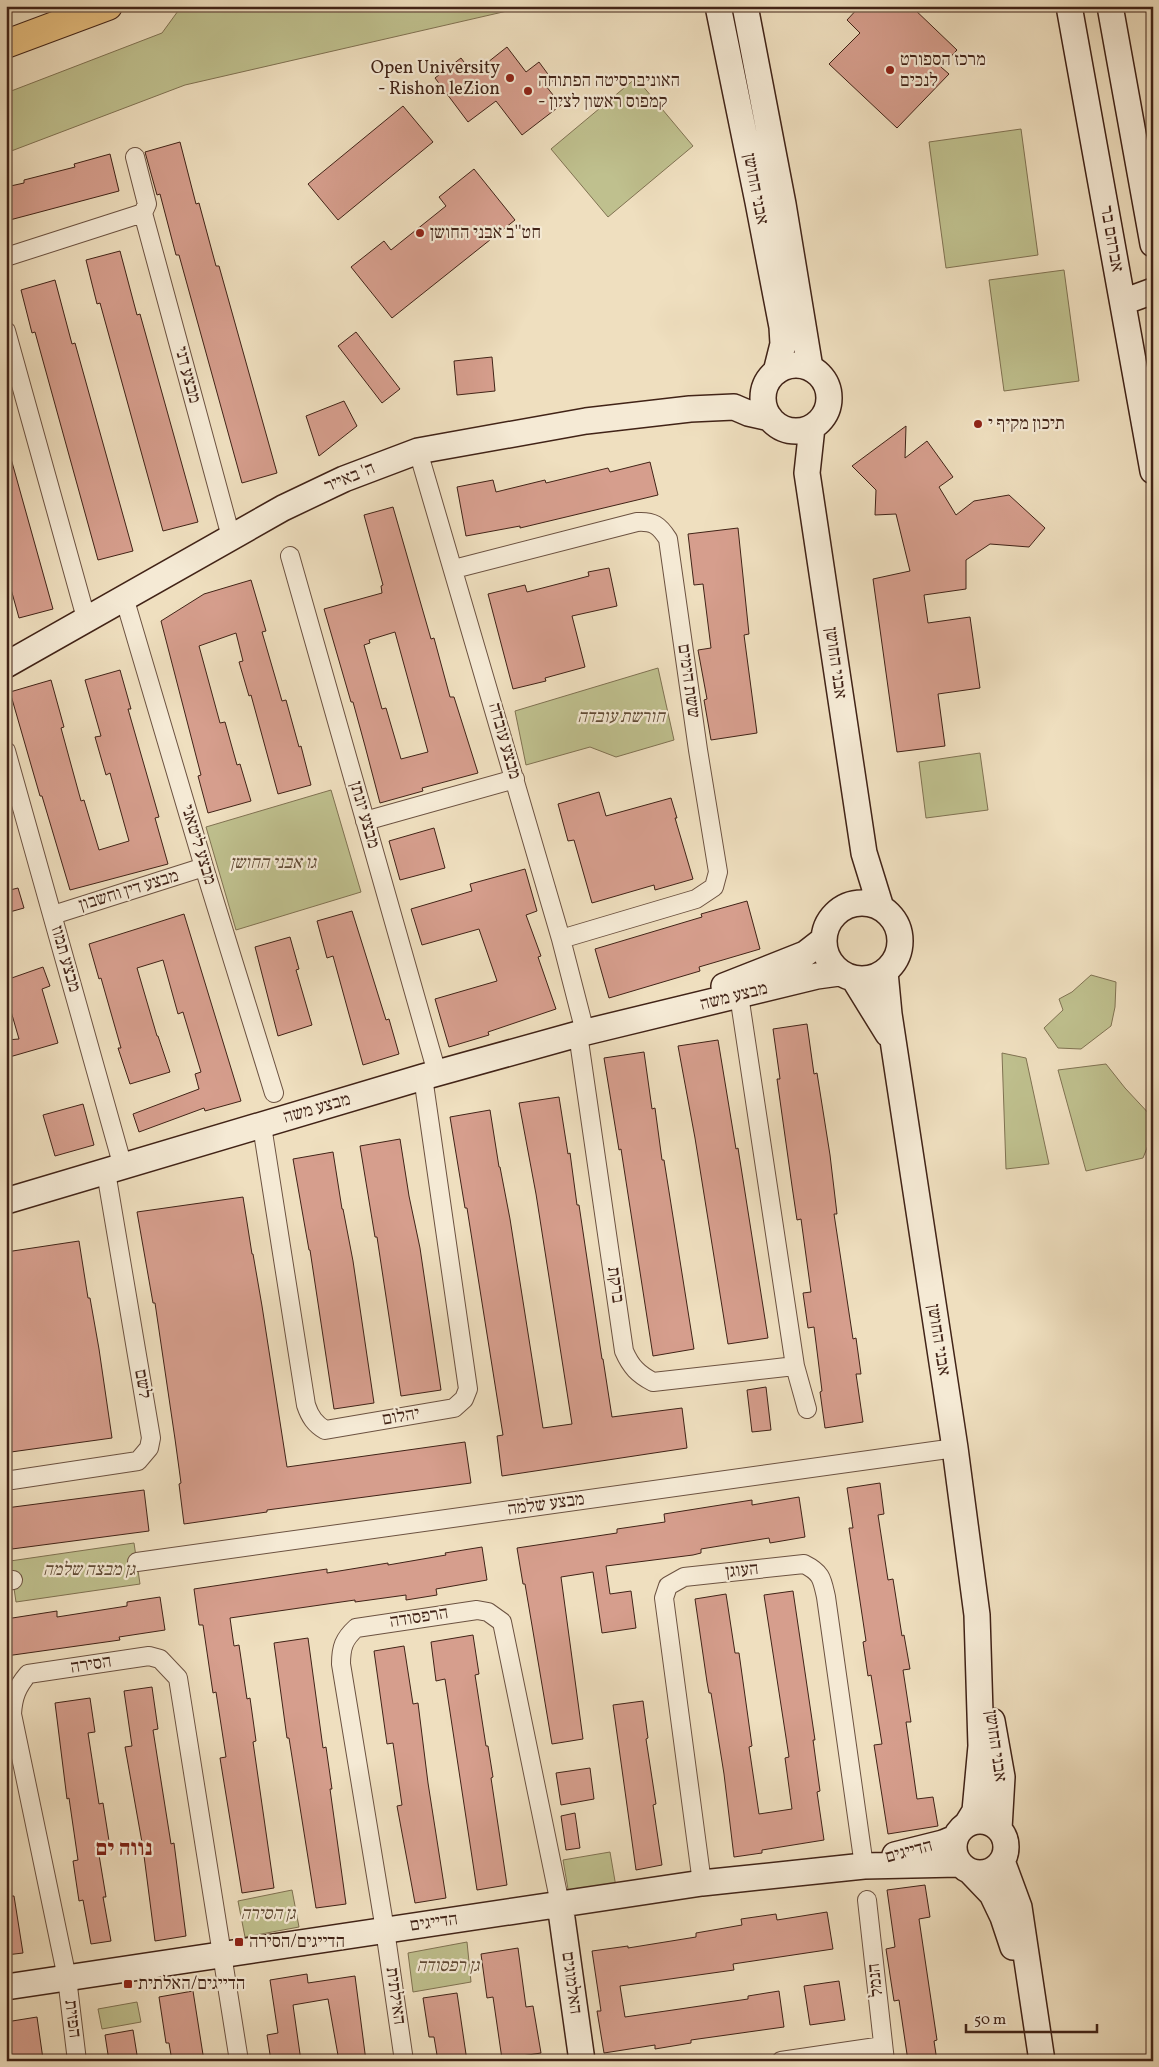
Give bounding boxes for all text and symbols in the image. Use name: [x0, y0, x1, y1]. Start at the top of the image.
place label: מרכז הספורט לנכים: [900, 48, 986, 94]
place label: Open University - Rishon leZion: [371, 56, 500, 102]
marker: מרכז הספורט לנכים: [884, 64, 896, 76]
place label: האוניברסיטה הפתוחה - קמפוס ראשון לציון: [538, 69, 680, 115]
marker: Open University - Rishon leZion: [504, 72, 516, 84]
marker: האוניברסיטה הפתוחה - קמפוס ראשון לציון: [522, 85, 534, 97]
street label: אבני החושן: [736, 151, 774, 227]
street label: אברהם בר: [1093, 204, 1129, 274]
place label: חט''ב אבני החושן: [430, 221, 541, 246]
marker: חט''ב אבני החושן: [414, 227, 426, 239]
street label: מבצע דני: [167, 344, 207, 406]
place label: תיכון מקיף י: [988, 412, 1065, 437]
marker: תיכון מקיף י: [972, 418, 984, 430]
street label: ה' באייר: [321, 457, 379, 499]
street label: אבני החושן: [818, 626, 852, 700]
street label: ששת הימים: [670, 642, 706, 720]
street label: מבצע עובדה: [481, 700, 527, 782]
park label: חורשת עובדה: [577, 705, 667, 730]
street label: מבצע יונתן: [343, 779, 385, 851]
street label: מבצע ליטאני: [174, 802, 222, 888]
park label: גו אבני החושן: [230, 851, 317, 876]
street label: מבצע דין וחשבון: [76, 864, 182, 918]
street label: מבצע תמוז: [44, 923, 86, 995]
street label: מבצע משה: [697, 977, 771, 1017]
street label: מבצע משה: [280, 1087, 354, 1131]
street label: ברקת: [600, 1265, 630, 1305]
street label: אבני החושן: [920, 1302, 956, 1378]
street label: לשם: [127, 1367, 157, 1401]
street label: יהלום: [380, 1401, 422, 1433]
street label: מבצע שלמה: [506, 1487, 586, 1523]
street label: העוגן: [724, 1557, 760, 1585]
park label: גן מבצה שלמה: [43, 1558, 136, 1583]
street label: הרפסודה: [388, 1601, 450, 1635]
street label: הסירה: [69, 1649, 113, 1681]
street label: אבני החושן: [978, 1709, 1012, 1783]
district label: נווה ים: [96, 1834, 152, 1865]
street label: הדייגים: [883, 1834, 935, 1870]
park label: גן הסירה: [241, 1902, 296, 1927]
street label: הדייגים: [408, 1907, 460, 1939]
place label: הדייגים/הסירה: [249, 1930, 345, 1955]
marker: הדייגים/הסירה: [233, 1936, 245, 1948]
street label: האלמוגים: [554, 1950, 588, 2016]
park label: גן רפסודה: [417, 1954, 480, 1979]
street label: הנמל: [862, 1962, 890, 1998]
street label: האילתית: [379, 1966, 411, 2026]
place label: הדייגים/האלתית: [138, 1972, 245, 1997]
marker: הדייגים/האלתית: [122, 1978, 134, 1990]
street label: הפזית: [57, 1999, 87, 2039]
scale bar: [966, 2002, 1098, 2034]
text: 50 m: [974, 2010, 1006, 2031]

